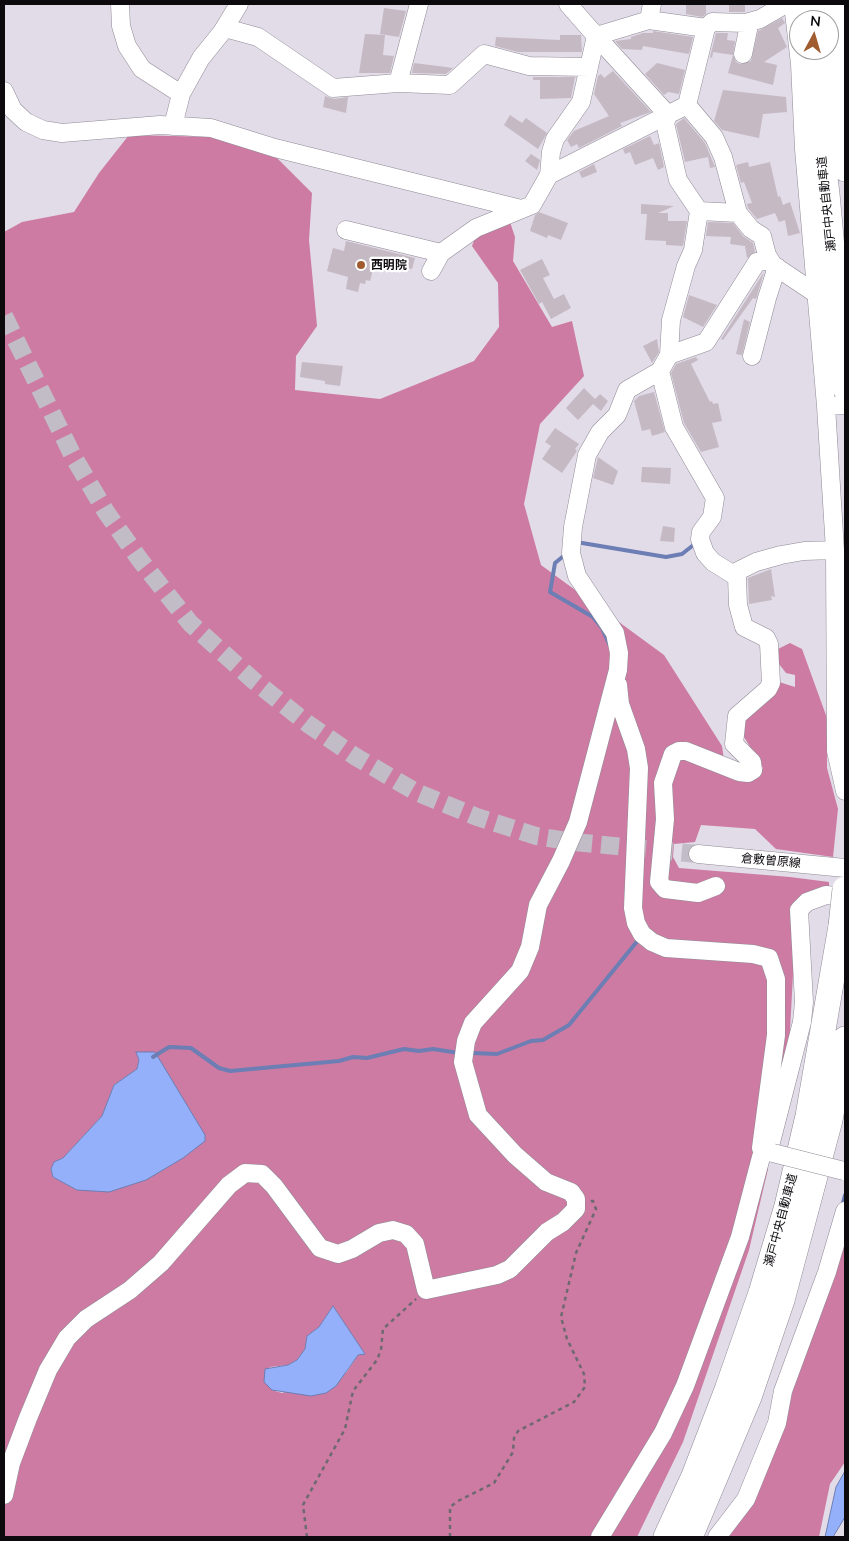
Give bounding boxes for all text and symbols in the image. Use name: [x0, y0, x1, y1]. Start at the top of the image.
north arrow: [789, 10, 839, 60]
text: N: [809, 12, 822, 31]
street label: 瀬戸中央自動車道: [815, 156, 839, 252]
place label: 西明院: [371, 258, 407, 272]
marker: 西明院: [355, 259, 367, 271]
street label: 倉敷曽原線: [740, 851, 802, 871]
street label: 瀬戸中央自動車道: [762, 1172, 800, 1268]

